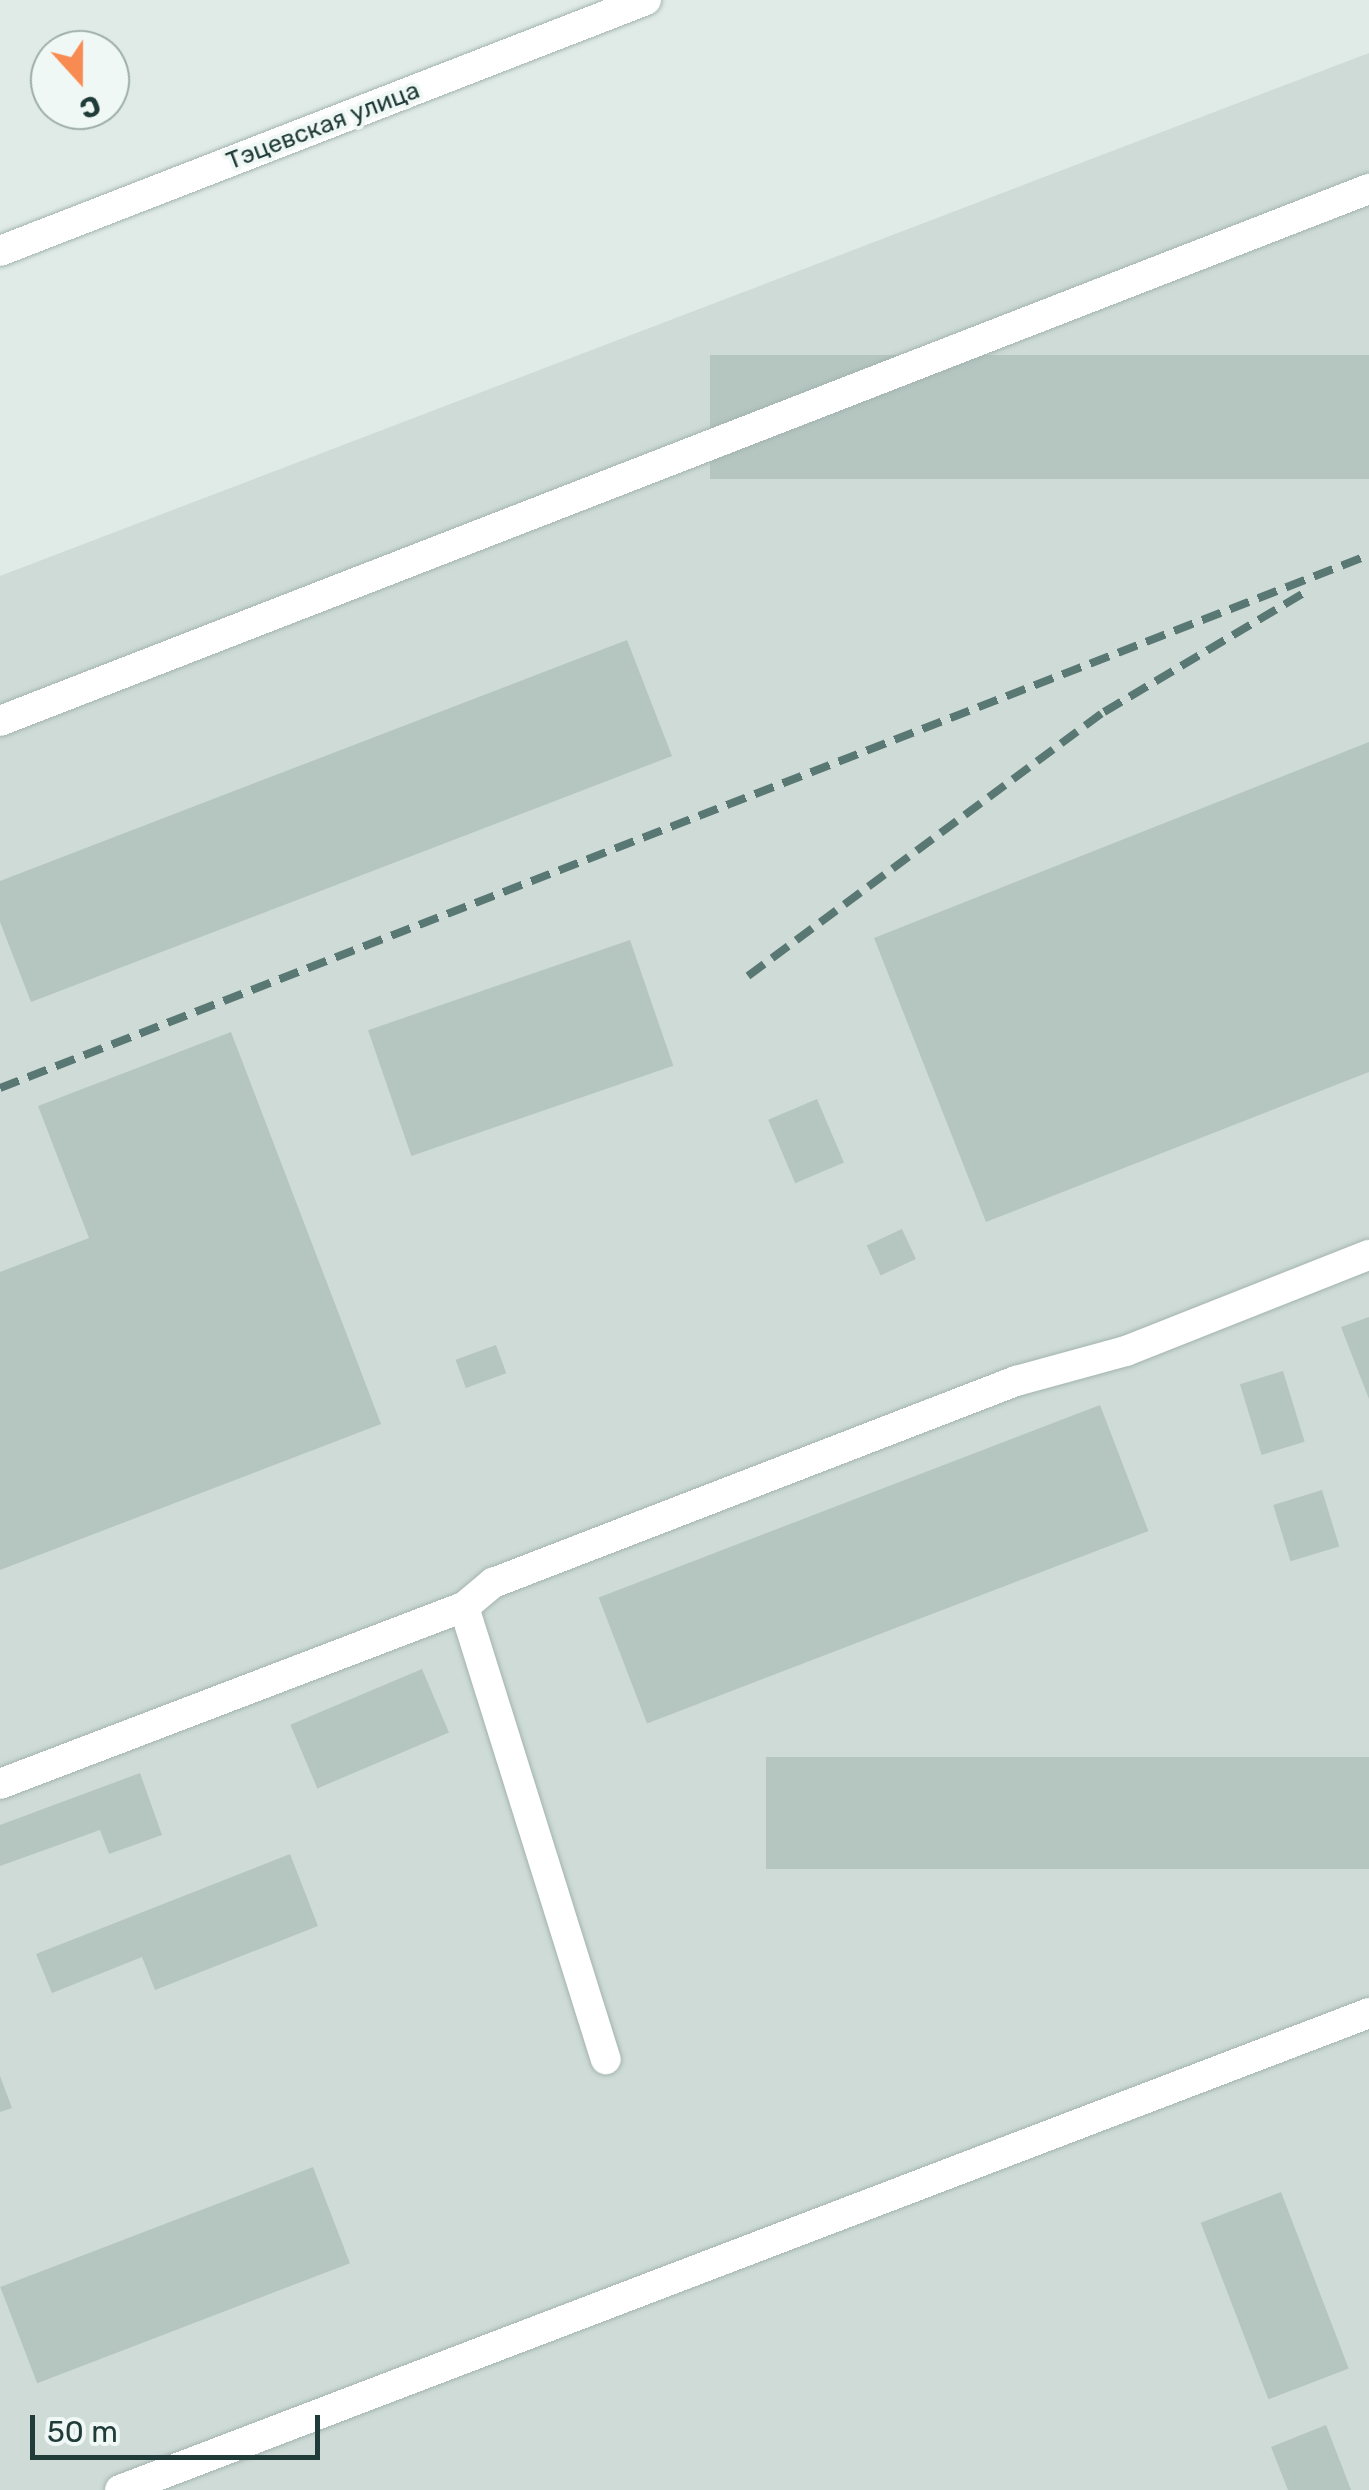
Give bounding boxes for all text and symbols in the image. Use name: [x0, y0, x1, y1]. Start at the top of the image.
north arrow: [30, 30, 130, 130]
street label: Тэцевская улица: [222, 75, 424, 177]
text: С: [75, 88, 105, 126]
scale bar: [35, 2395, 325, 2457]
text: 50 m: [47, 2414, 118, 2450]

